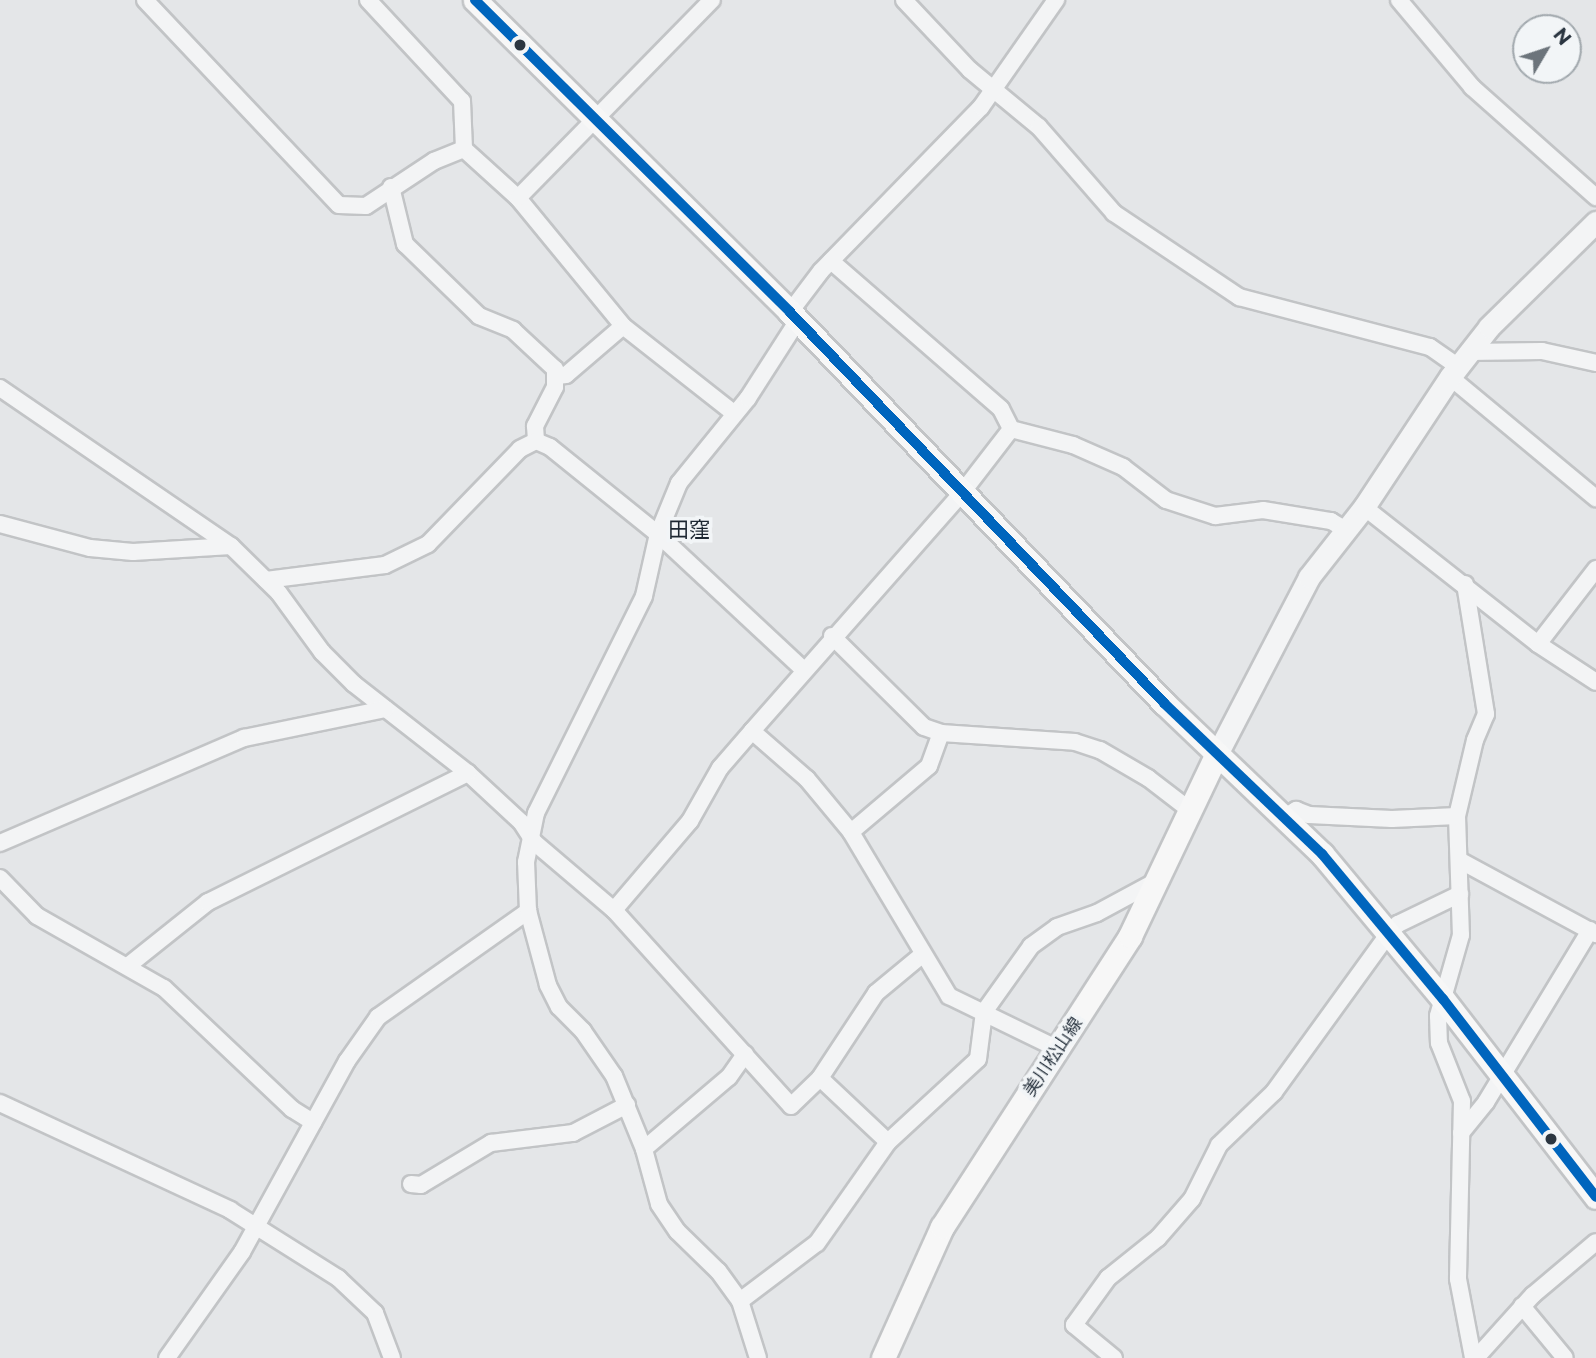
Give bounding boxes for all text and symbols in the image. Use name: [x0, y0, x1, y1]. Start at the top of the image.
north arrow: [1512, 14, 1582, 84]
text: N: [1548, 24, 1576, 50]
unlabelled marker: [513, 38, 527, 52]
district label: 田窪: [668, 517, 710, 543]
street label: 美川松山線: [1019, 1014, 1087, 1100]
unlabelled marker: [1544, 1132, 1558, 1146]

